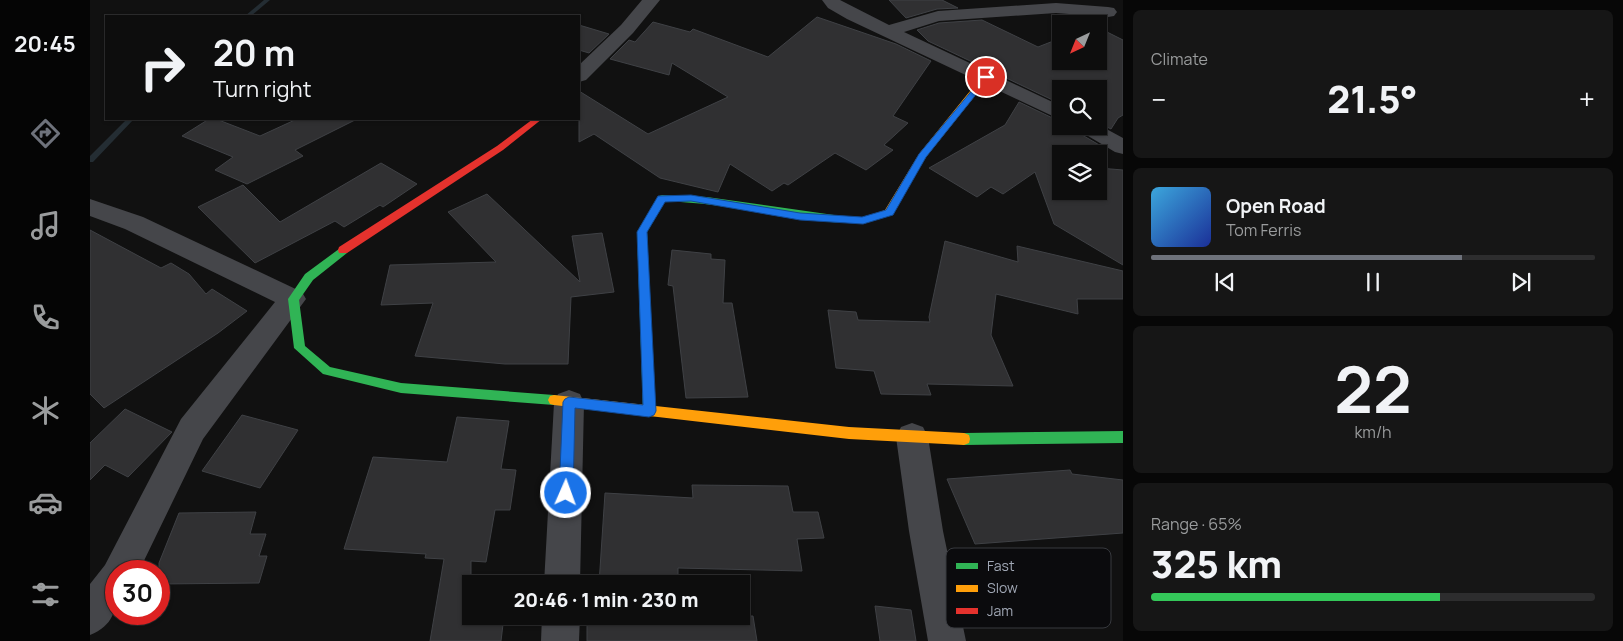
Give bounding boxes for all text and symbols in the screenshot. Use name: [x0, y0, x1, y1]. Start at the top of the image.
north arrow: [1052, 15, 1108, 70]
map controls: [1052, 15, 1107, 200]
text: 20:45: [14, 29, 76, 59]
text: 20 m: [213, 29, 295, 77]
icon: right: [130, 35, 195, 100]
text: Climate: [1151, 48, 1208, 70]
pin: [965, 56, 1007, 98]
icon: arrive: [972, 63, 1000, 91]
text: 21.5°: [1327, 72, 1418, 124]
text: Turn right: [213, 74, 311, 104]
button: search: [1052, 80, 1107, 135]
text: −: [1151, 80, 1166, 118]
text: +: [1579, 80, 1595, 118]
icon: directions: [28, 116, 63, 151]
button: layers: [1052, 145, 1107, 200]
text: Open Road: [1226, 193, 1326, 219]
icon: music: [28, 208, 63, 243]
text: Tom Ferris: [1226, 219, 1301, 241]
icon: previous: [1211, 268, 1239, 296]
icon: pause: [1359, 268, 1387, 296]
icon: next: [1507, 268, 1535, 296]
icon: phone: [28, 300, 63, 335]
text: 22: [1334, 344, 1412, 433]
icon: climate: [28, 393, 63, 428]
text: km/h: [1354, 421, 1392, 443]
position arrow: [539, 466, 591, 518]
icon: car: [28, 485, 63, 520]
text: Range · 65%: [1151, 513, 1242, 535]
text: 325 km: [1151, 537, 1282, 589]
legend: [946, 548, 1111, 628]
text: Fast: [987, 556, 1015, 575]
speed limit sign: 30: [105, 560, 170, 625]
icon: filters: [28, 577, 63, 612]
text: Slow: [987, 578, 1018, 597]
text: 20:46 · 1 min · 230 m: [514, 587, 698, 613]
text: Jam: [987, 601, 1013, 620]

